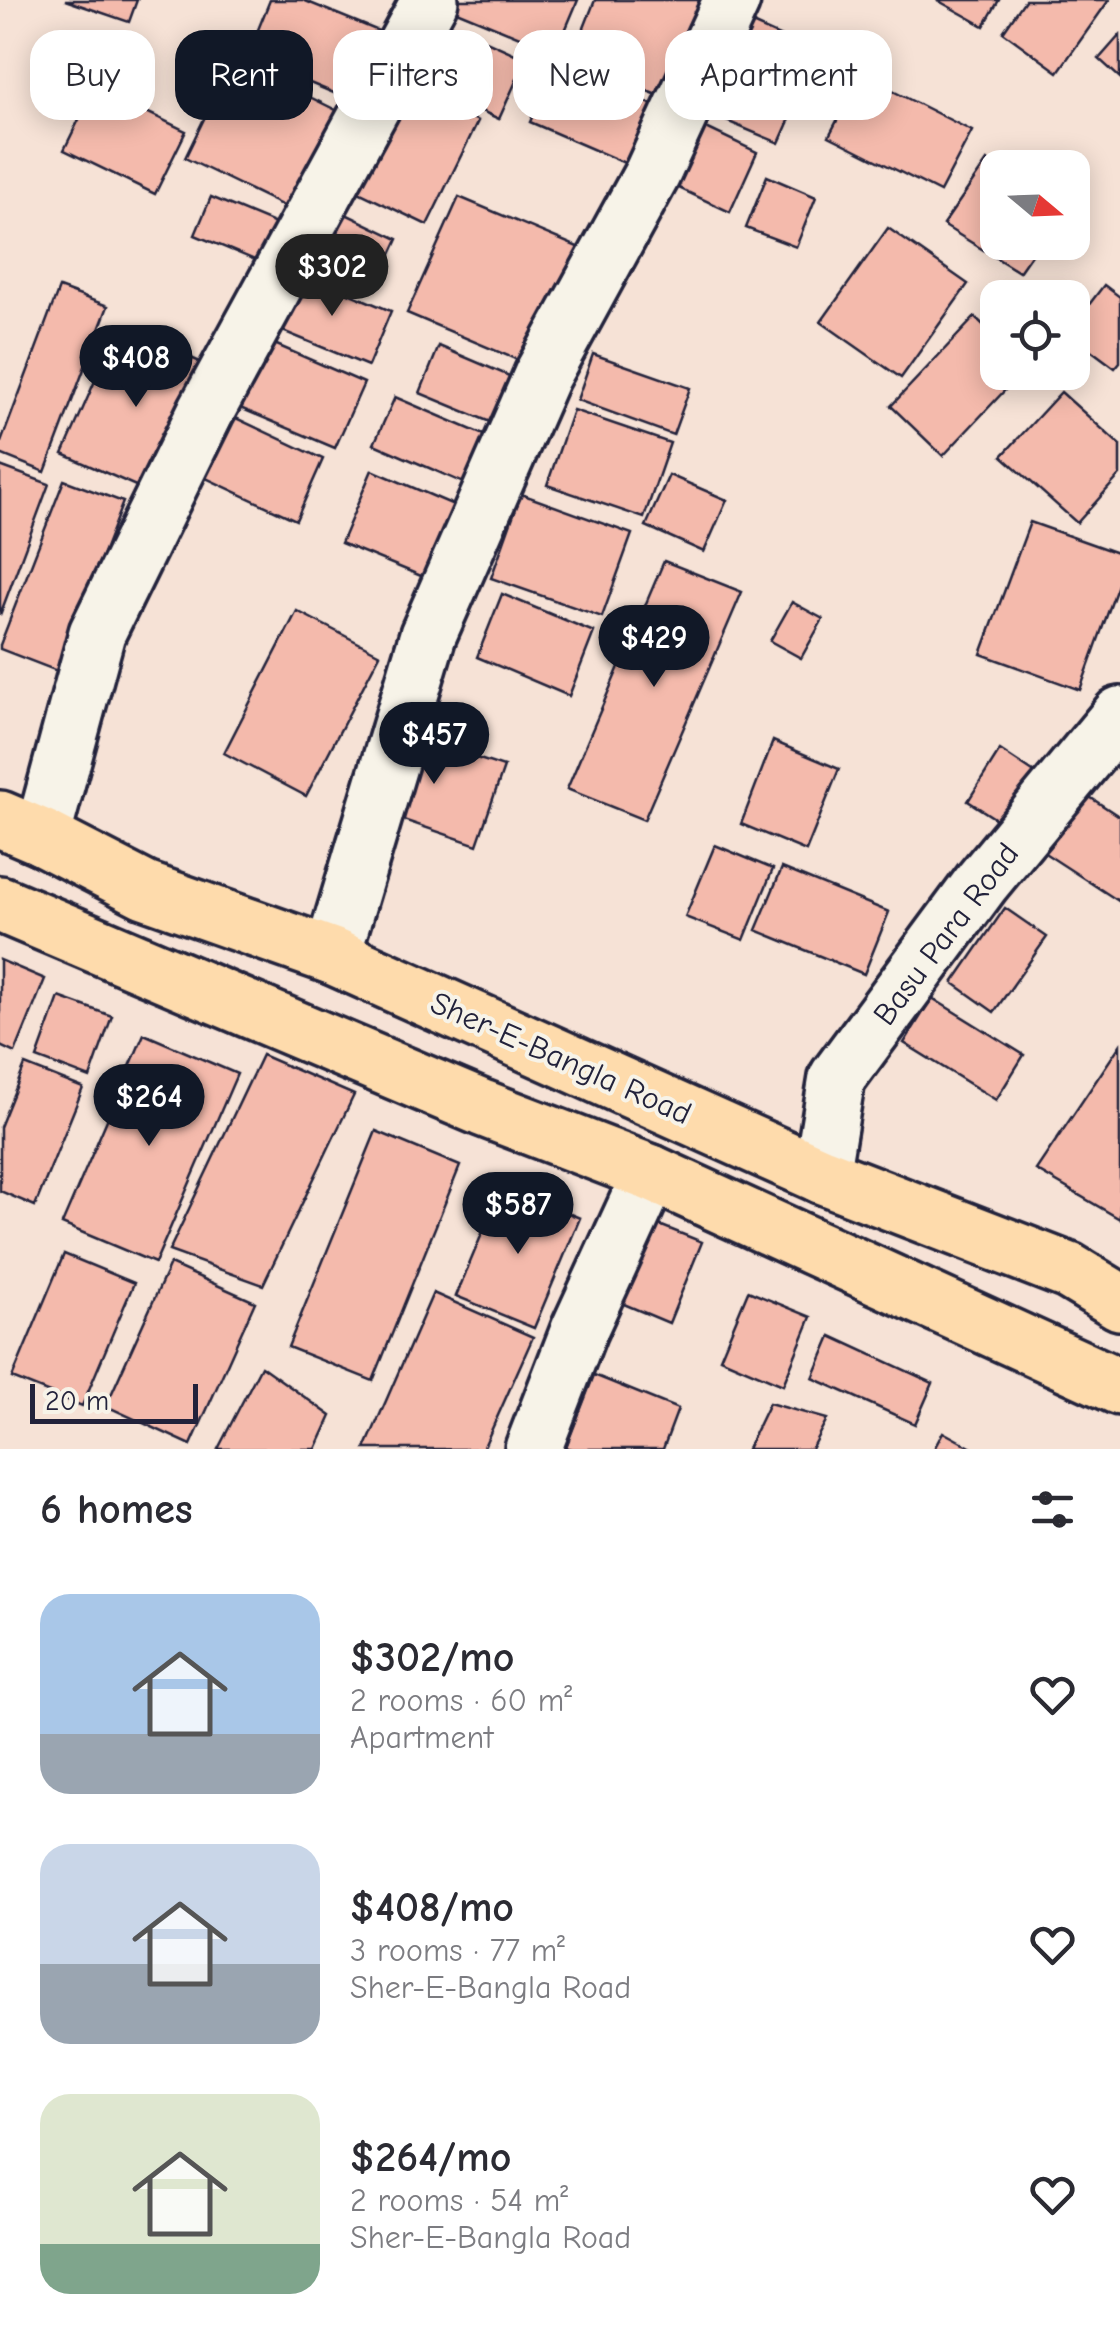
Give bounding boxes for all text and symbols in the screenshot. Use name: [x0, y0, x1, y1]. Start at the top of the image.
chip: Buy: [30, 30, 155, 120]
chip: Rent: [175, 30, 313, 120]
chip: Filters: [333, 30, 493, 120]
chip: New: [513, 30, 645, 120]
chip: Apartment: [665, 30, 892, 120]
north arrow: [980, 150, 1090, 260]
map controls: [980, 150, 1090, 390]
pin: $302: [273, 234, 391, 319]
text: $302: [297, 248, 367, 285]
button: locate: [980, 280, 1090, 390]
pin: $408: [77, 325, 195, 410]
text: $408: [102, 339, 170, 376]
pin: $429: [595, 605, 713, 690]
text: $429: [621, 619, 687, 656]
pin: $457: [375, 702, 493, 787]
text: $457: [401, 716, 467, 753]
street label: Basu Para Road: [866, 836, 1026, 1032]
street label: Sher-E-Bangla Road: [425, 984, 697, 1132]
pin: $264: [90, 1064, 208, 1149]
text: $264: [116, 1078, 182, 1115]
pin: $587: [459, 1172, 577, 1257]
text: $587: [484, 1186, 552, 1223]
scale bar: [30, 1379, 198, 1424]
text: 20 m: [45, 1385, 109, 1417]
icon: filters: [1025, 1482, 1080, 1537]
text: 6 homes: [40, 1485, 193, 1534]
text: $302/mo: [350, 1633, 514, 1682]
icon: home: [120, 1634, 240, 1754]
icon: heart: [1025, 1667, 1080, 1722]
text: 2 rooms · 60 m²: [350, 1682, 572, 1719]
text: Apartment: [350, 1719, 493, 1756]
text: $408/mo: [350, 1883, 514, 1932]
icon: home: [120, 1884, 240, 2004]
icon: heart: [1025, 1917, 1080, 1972]
text: 3 rooms · 77 m²: [350, 1932, 565, 1969]
text: Sher-E-Bangla Road: [350, 1969, 631, 2006]
text: $264/mo: [350, 2133, 511, 2182]
icon: home: [120, 2134, 240, 2254]
icon: heart: [1025, 2167, 1080, 2222]
text: 2 rooms · 54 m²: [350, 2182, 568, 2219]
text: Sher-E-Bangla Road: [350, 2219, 631, 2256]

